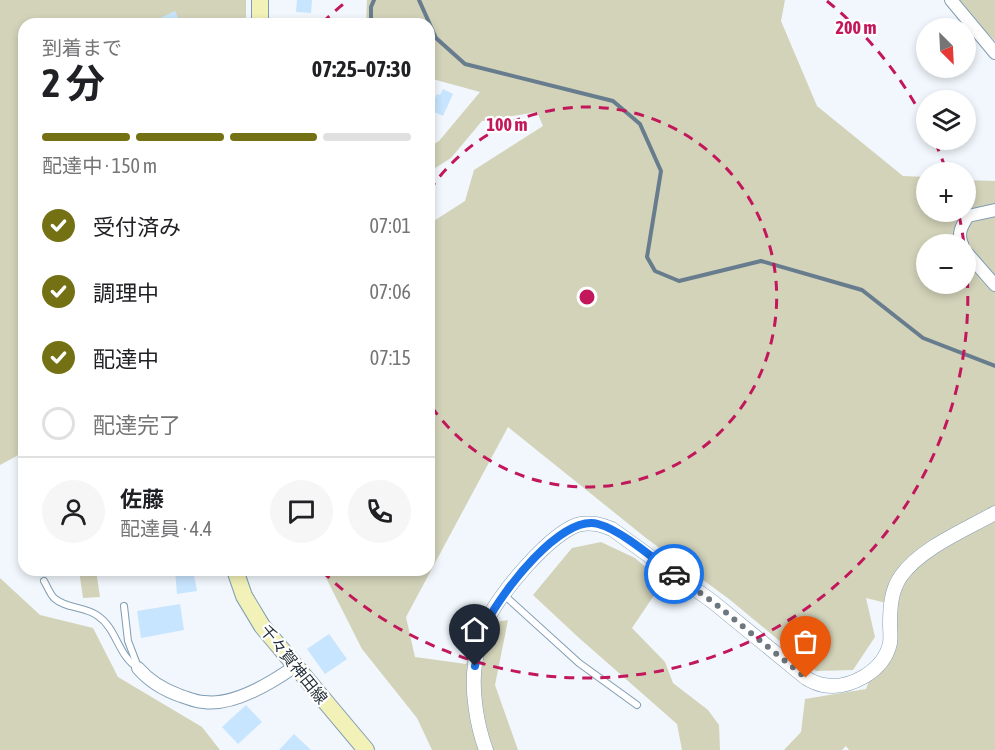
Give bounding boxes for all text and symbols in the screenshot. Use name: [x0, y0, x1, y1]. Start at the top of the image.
text: 200 m: [836, 17, 876, 38]
north arrow: [916, 18, 976, 78]
map controls: [916, 18, 976, 294]
text: 到着まで: [42, 36, 122, 59]
text: 07:25–07:30: [312, 56, 411, 82]
text: 2 分: [42, 61, 105, 105]
button: layers: [916, 90, 976, 150]
text: 100 m: [487, 114, 527, 135]
text: 配達中 · 150 m: [42, 154, 157, 177]
button: +: [916, 162, 976, 222]
icon: check: [42, 209, 75, 242]
text: 受付済み: [93, 214, 181, 240]
text: 07:01: [369, 214, 411, 237]
button: −: [916, 234, 976, 294]
icon: check: [42, 275, 75, 308]
text: 調理中: [93, 280, 159, 306]
text: 07:06: [369, 280, 411, 303]
centre of rings: [577, 287, 597, 307]
icon: check: [42, 341, 75, 374]
text: 配達中: [93, 346, 159, 372]
text: 07:15: [370, 346, 411, 369]
text: 配達完了: [93, 412, 181, 438]
button: person: [42, 480, 105, 543]
button: chat: [270, 480, 333, 543]
button: phone: [348, 480, 411, 543]
text: 佐藤: [120, 486, 164, 512]
text: 配達員 · 4.4: [120, 517, 212, 540]
courier: [644, 544, 704, 604]
icon: car: [658, 558, 691, 591]
pin: [449, 604, 500, 666]
icon: home: [458, 613, 491, 646]
pin: [780, 616, 831, 678]
street label: 千々賀神田線: [257, 621, 331, 707]
icon: bag: [789, 625, 822, 658]

